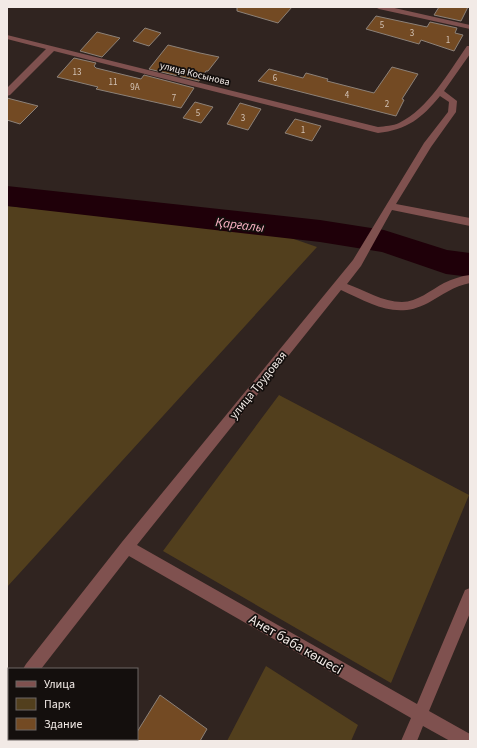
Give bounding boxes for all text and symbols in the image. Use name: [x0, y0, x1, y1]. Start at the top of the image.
house number: 5: [380, 19, 385, 32]
house number: 3: [410, 27, 415, 40]
house number: 1: [446, 34, 450, 47]
street label: улица Косынова: [158, 58, 231, 89]
house number: 13: [73, 66, 82, 79]
house number: 6: [273, 72, 278, 85]
house number: 11: [109, 76, 117, 89]
house number: 9А: [130, 81, 140, 94]
house number: 4: [345, 89, 350, 102]
house number: 7: [172, 92, 177, 105]
house number: 2: [385, 98, 390, 111]
house number: 5: [196, 107, 201, 120]
house number: 3: [241, 112, 246, 125]
house number: 1: [301, 124, 305, 137]
water label: Қарғалы: [214, 213, 266, 237]
street label: улица Трудовая: [226, 348, 291, 423]
street label: Анет баба көшесі: [245, 610, 346, 680]
legend: [8, 668, 138, 740]
text: Улица: [44, 676, 75, 693]
text: Парк: [44, 696, 70, 713]
text: Здание: [44, 716, 83, 733]

